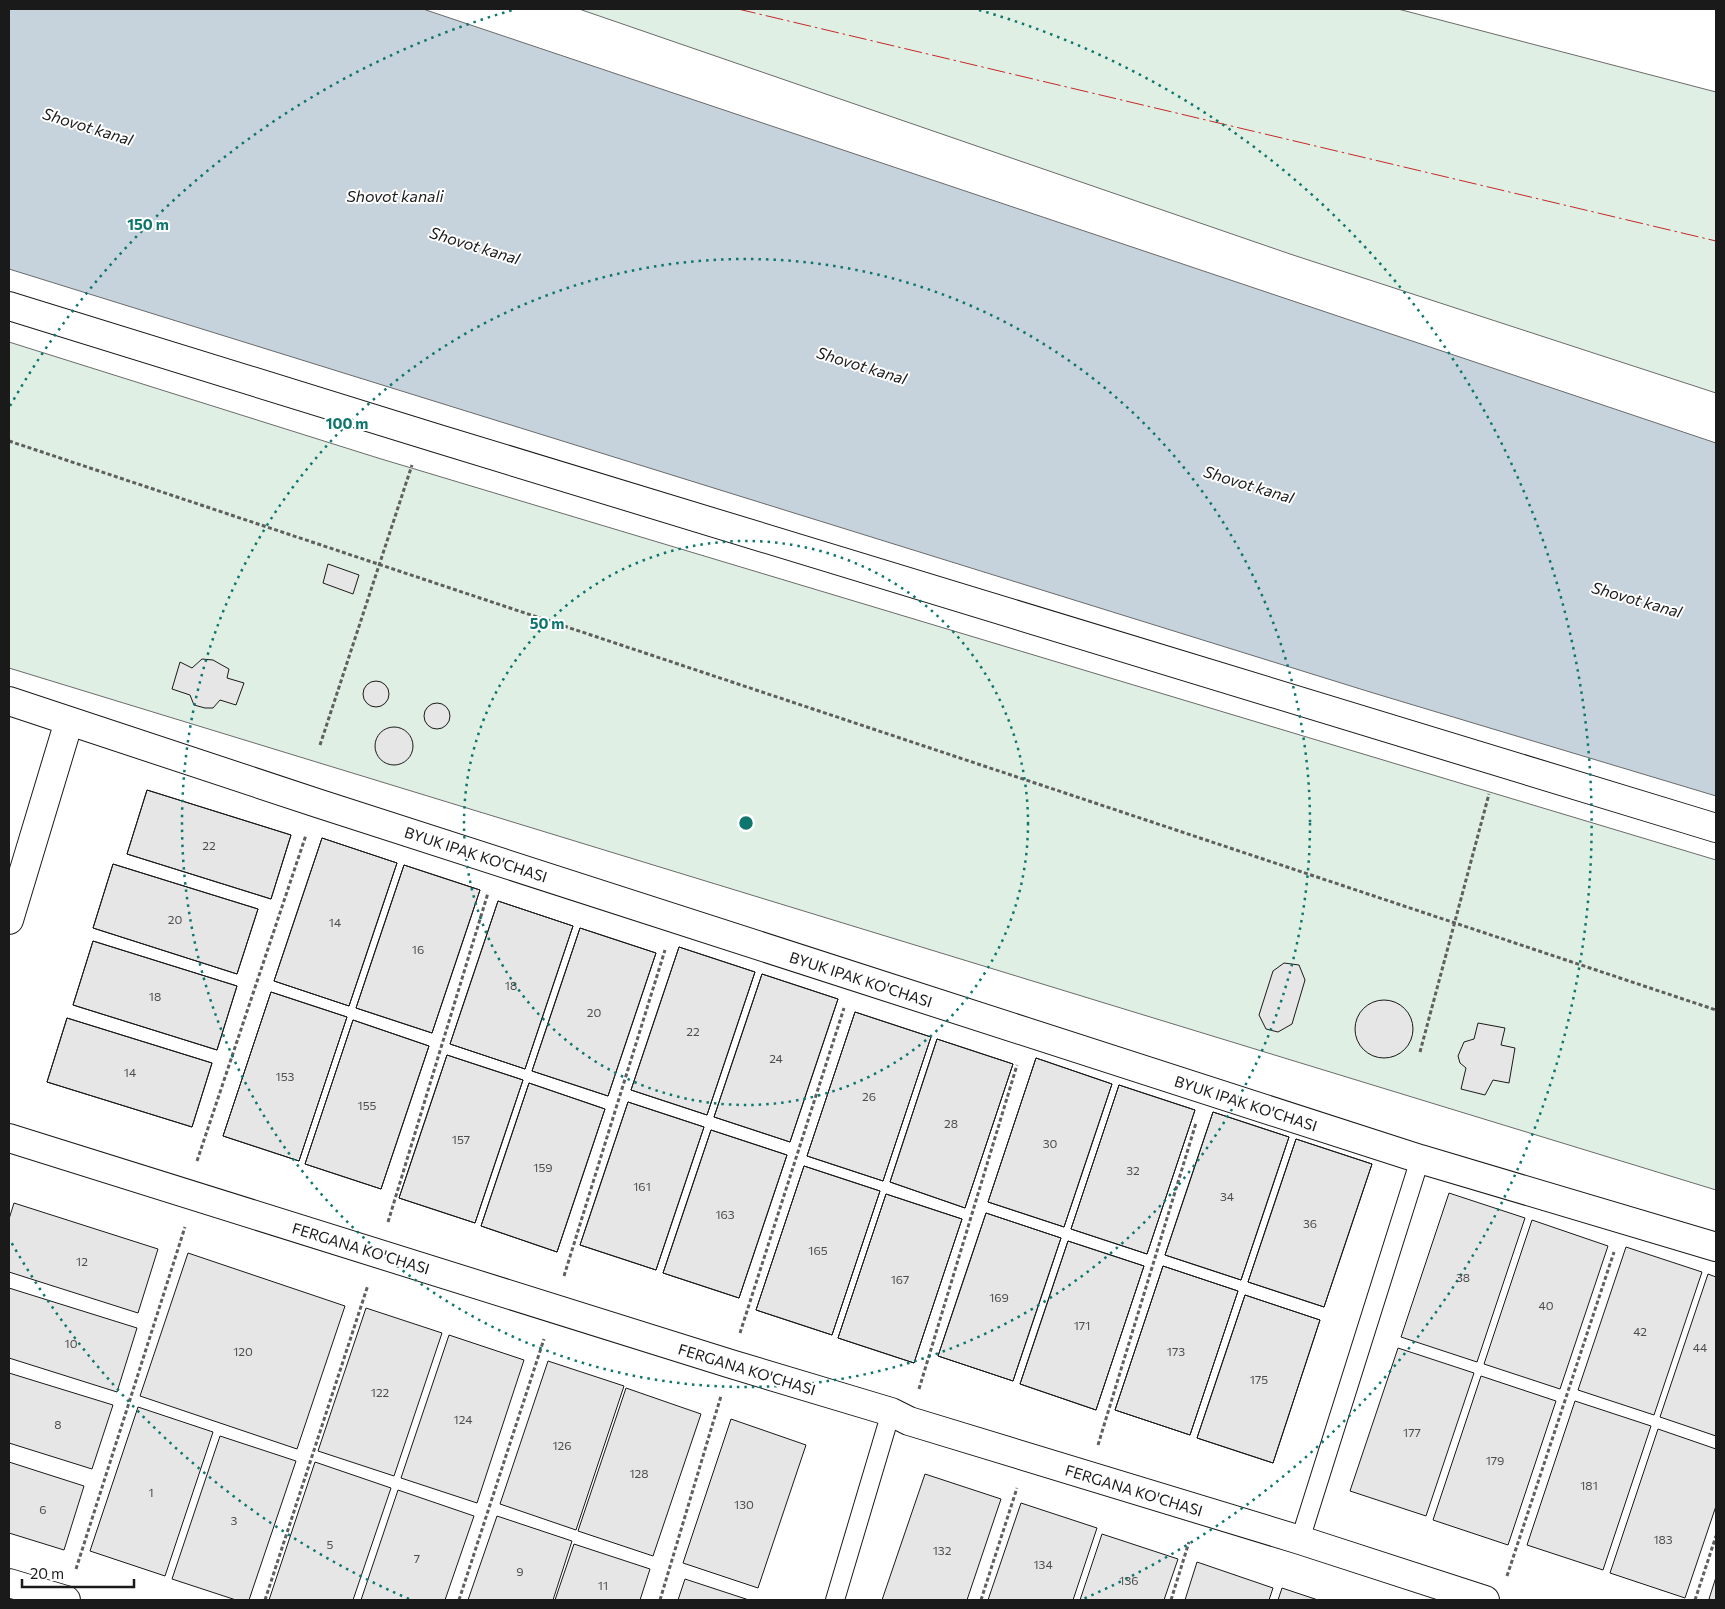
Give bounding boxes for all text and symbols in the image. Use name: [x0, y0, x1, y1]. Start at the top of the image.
water label: Shovot kanal: [41, 103, 136, 149]
water label: Shovot kanali: [346, 186, 444, 205]
text: 150 m: [127, 215, 169, 233]
water label: Shovot kanal: [428, 222, 523, 268]
water label: Shovot kanal: [815, 342, 910, 388]
text: 100 m: [326, 414, 368, 432]
water label: Shovot kanal: [1202, 461, 1297, 507]
water label: Shovot kanal: [1590, 577, 1685, 621]
text: 50 m: [530, 614, 564, 632]
centre of rings: [737, 814, 755, 832]
street label: BYUK IPAK KO'CHASI: [402, 822, 550, 886]
house number: 22: [202, 838, 216, 852]
house number: 20: [168, 912, 182, 926]
house number: 14: [329, 915, 341, 929]
house number: 16: [412, 942, 424, 956]
street label: BYUK IPAK KO'CHASI: [787, 947, 935, 1011]
house number: 18: [505, 978, 517, 992]
house number: 18: [149, 989, 161, 1003]
house number: 20: [587, 1005, 601, 1019]
house number: 22: [686, 1024, 700, 1038]
house number: 24: [769, 1051, 783, 1065]
house number: 14: [124, 1065, 136, 1079]
house number: 153: [276, 1069, 295, 1083]
street label: BYUK IPAK KO'CHASI: [1172, 1071, 1320, 1135]
house number: 26: [862, 1089, 876, 1103]
house number: 155: [358, 1098, 377, 1112]
house number: 28: [944, 1116, 958, 1130]
house number: 157: [452, 1132, 470, 1146]
house number: 30: [1043, 1136, 1058, 1150]
house number: 159: [533, 1160, 553, 1174]
house number: 32: [1126, 1163, 1140, 1177]
house number: 161: [633, 1179, 651, 1193]
house number: 34: [1220, 1189, 1234, 1203]
house number: 163: [715, 1207, 735, 1221]
house number: 36: [1303, 1216, 1317, 1230]
street label: FERGANA KO'CHASI: [290, 1219, 432, 1277]
house number: 165: [808, 1243, 828, 1257]
house number: 12: [76, 1254, 88, 1268]
house number: 38: [1456, 1270, 1470, 1284]
house number: 167: [891, 1272, 909, 1286]
house number: 169: [989, 1290, 1009, 1304]
house number: 40: [1538, 1298, 1554, 1312]
house number: 171: [1074, 1318, 1090, 1332]
house number: 42: [1633, 1324, 1647, 1338]
house number: 10: [65, 1336, 78, 1350]
street label: FERGANA KO'CHASI: [676, 1340, 818, 1398]
house number: 44: [1693, 1340, 1707, 1354]
house number: 120: [233, 1344, 253, 1358]
house number: 173: [1167, 1344, 1185, 1358]
house number: 175: [1250, 1372, 1268, 1386]
house number: 122: [371, 1385, 390, 1399]
house number: 124: [454, 1412, 472, 1426]
house number: 8: [54, 1417, 62, 1431]
house number: 177: [1403, 1425, 1421, 1439]
house number: 126: [552, 1438, 572, 1452]
house number: 179: [1486, 1453, 1504, 1467]
street label: FERGANA KO'CHASI: [1063, 1461, 1205, 1519]
house number: 128: [629, 1466, 649, 1480]
house number: 181: [1580, 1478, 1598, 1492]
house number: 1: [148, 1485, 154, 1499]
house number: 130: [734, 1497, 754, 1511]
house number: 6: [39, 1502, 47, 1516]
house number: 3: [231, 1513, 238, 1527]
house number: 183: [1653, 1532, 1673, 1546]
house number: 5: [327, 1537, 334, 1551]
house number: 132: [933, 1543, 952, 1557]
house number: 7: [414, 1551, 420, 1565]
scale bar: [22, 1556, 135, 1588]
house number: 134: [1033, 1557, 1053, 1571]
text: 20 m: [30, 1564, 64, 1582]
house number: 9: [516, 1564, 524, 1578]
house number: 136: [1119, 1573, 1139, 1587]
house number: 11: [598, 1578, 608, 1592]

